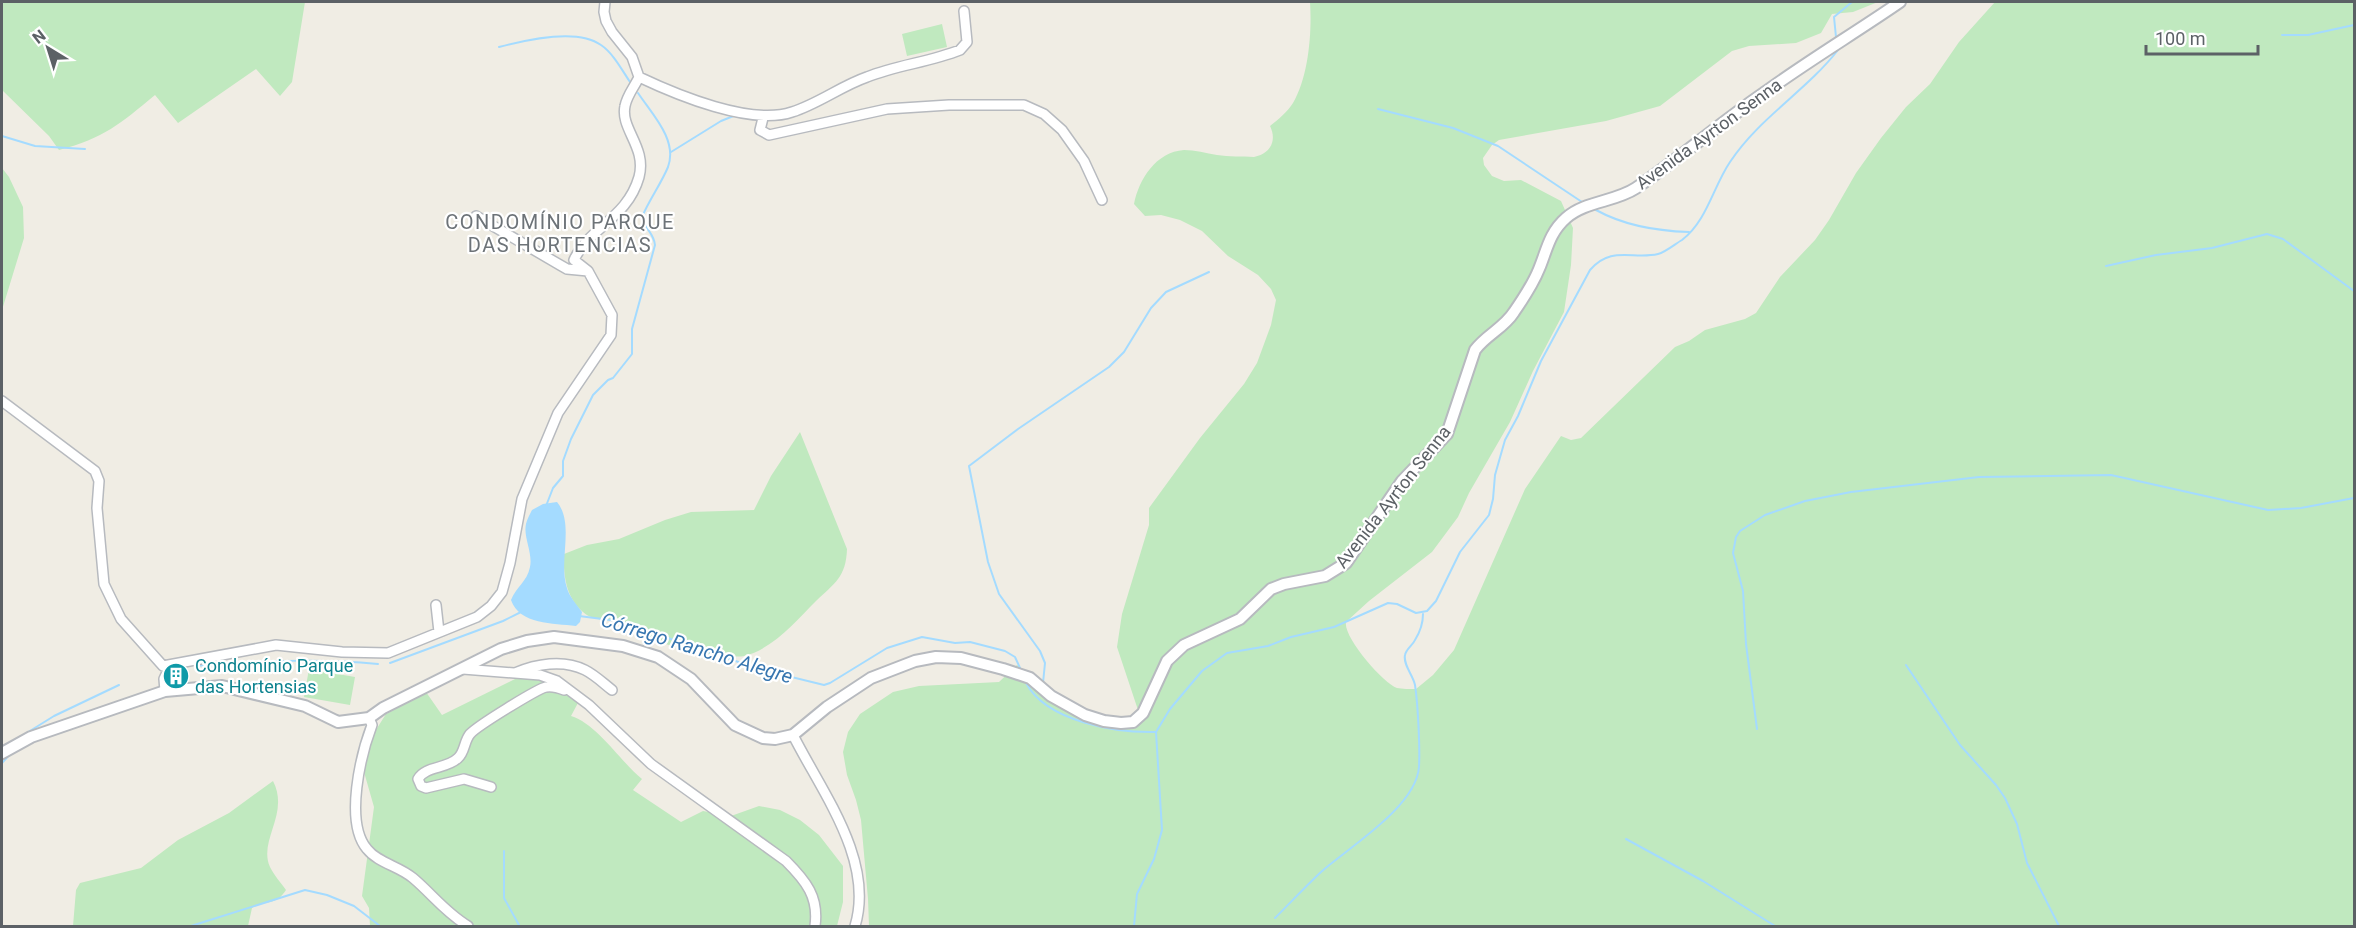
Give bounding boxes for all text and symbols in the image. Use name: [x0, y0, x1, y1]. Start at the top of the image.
north arrow: [18, 18, 78, 78]
scale bar: [2146, 18, 2258, 56]
text: N: [29, 26, 49, 48]
text: 100 m: [2155, 28, 2206, 49]
street label: Avenida Ayrton Senna: [1632, 74, 1786, 193]
district label: CONDOMÍNIO PARQUE DAS HORTENCIAS: [445, 210, 675, 257]
street label: Avenida Ayrton Senna: [1331, 421, 1455, 572]
water label: Córrego Rancho Alegre: [598, 607, 796, 689]
place label: Condomínio Parque das Hortensias: [195, 655, 353, 697]
building icon: Condomínio Parque das Hortensias: [161, 661, 191, 691]

